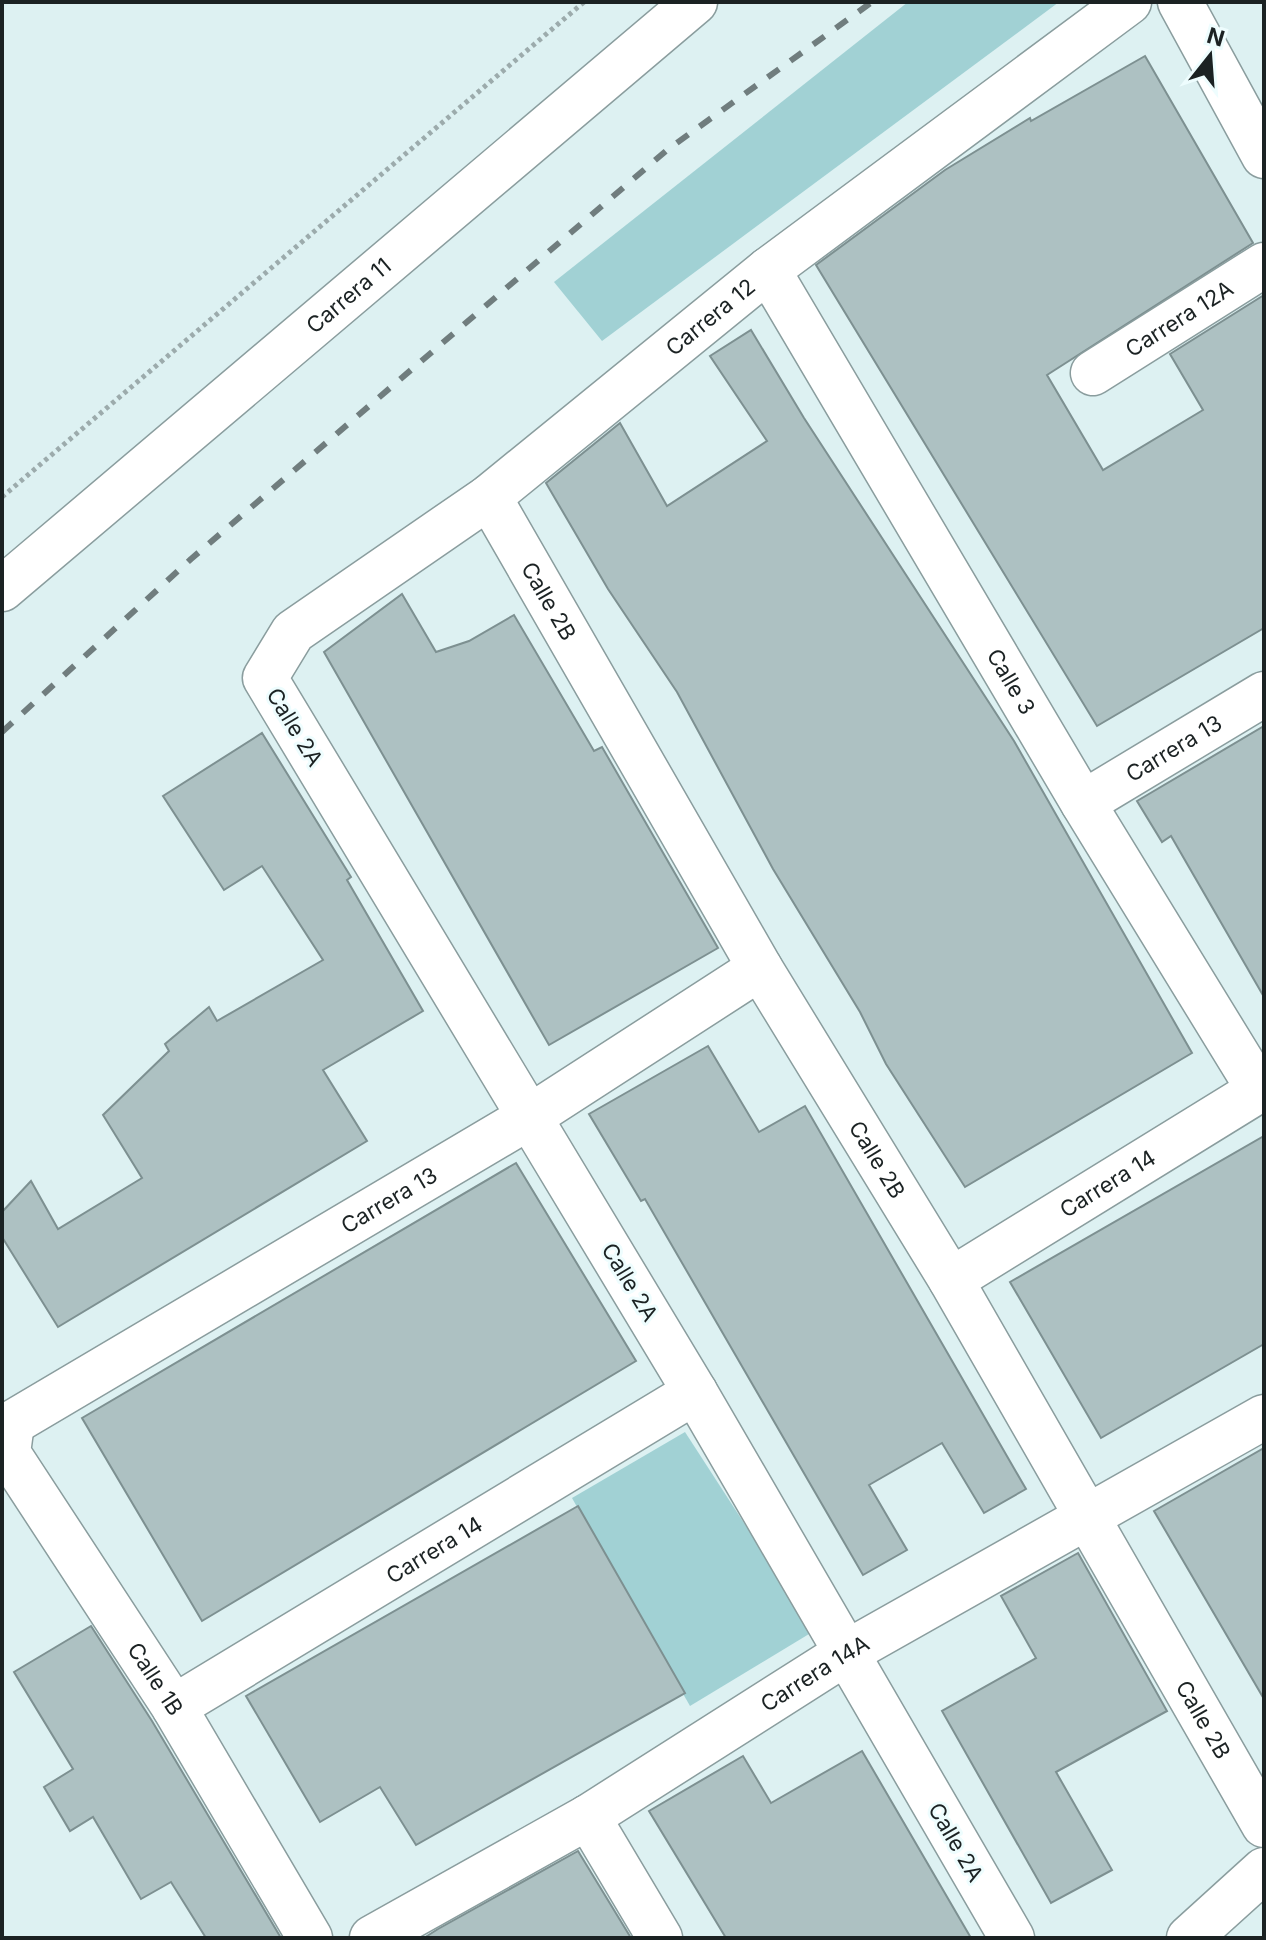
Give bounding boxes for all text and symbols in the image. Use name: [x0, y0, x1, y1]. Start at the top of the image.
north arrow: [1170, 16, 1250, 96]
text: N: [1204, 22, 1228, 52]
street label: Carrera 11: [301, 252, 396, 339]
street label: Carrera 12: [661, 273, 760, 361]
street label: Carrera 12A: [1121, 275, 1238, 362]
street label: Calle 2B: [516, 557, 582, 645]
street label: Calle 3: [982, 644, 1041, 719]
street label: Calle 2A: [262, 683, 328, 771]
street label: Carrera 13: [1121, 710, 1226, 787]
street label: Calle 2B: [844, 1116, 911, 1203]
street label: Carrera 14: [1055, 1144, 1160, 1223]
street label: Carrera 13: [336, 1162, 442, 1238]
street label: Calle 2A: [597, 1238, 663, 1326]
street label: Carrera 14: [381, 1511, 487, 1589]
street label: Carrera 14A: [756, 1630, 873, 1717]
street label: Calle 1B: [122, 1638, 189, 1720]
street label: Calle 2B: [1171, 1676, 1236, 1763]
street label: Calle 2A: [923, 1798, 989, 1886]

